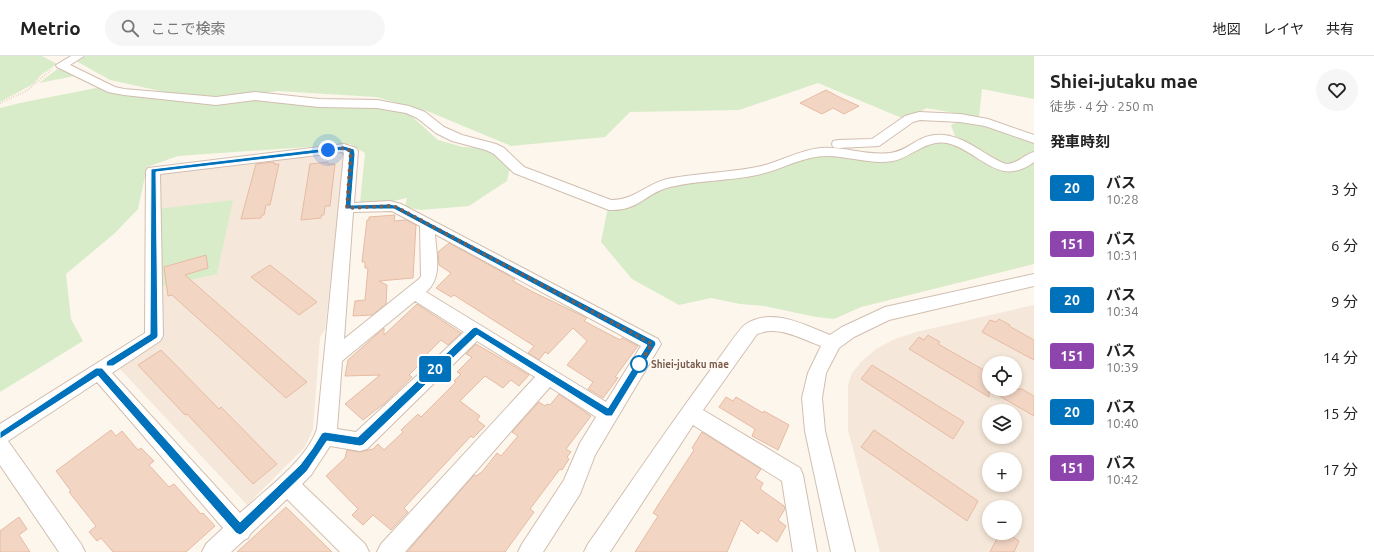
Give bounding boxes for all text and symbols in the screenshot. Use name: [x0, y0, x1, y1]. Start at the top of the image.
search box: [105, 10, 385, 46]
text: Metrio: [20, 17, 81, 39]
icon: search: [119, 17, 141, 39]
text: ここで検索: [151, 20, 226, 37]
text: 地図: [1212, 21, 1240, 37]
text: レイヤ: [1262, 21, 1304, 37]
text: 共有: [1326, 21, 1354, 37]
button: heart: [1316, 69, 1358, 111]
text: Shiei-jutaku mae: [1050, 70, 1198, 92]
text: 徒歩 · 4 分 · 250 m: [1050, 99, 1154, 113]
text: 発車時刻: [1050, 133, 1110, 150]
your location: [318, 140, 338, 160]
text: バス: [1106, 174, 1136, 191]
text: 20: [1064, 180, 1080, 196]
text: 3 分: [1331, 181, 1358, 198]
text: 10:28: [1106, 192, 1139, 206]
text: バス: [1106, 230, 1136, 247]
text: 151: [1060, 236, 1084, 252]
text: 6 分: [1331, 237, 1358, 254]
text: 10:31: [1106, 248, 1139, 262]
text: バス: [1106, 286, 1136, 303]
text: 20: [1064, 292, 1080, 308]
text: 9 分: [1331, 293, 1358, 310]
text: 10:34: [1106, 304, 1139, 318]
text: バス: [1106, 342, 1136, 359]
text: 151: [1060, 348, 1084, 364]
text: 14 分: [1323, 349, 1358, 366]
marker: Shiei-jutaku mae: [630, 355, 648, 373]
line badge: 20: [417, 356, 453, 382]
map controls: [982, 356, 1022, 540]
button: locate: [982, 356, 1022, 396]
place label: Shiei-jutaku mae: [651, 359, 729, 370]
text: 10:39: [1106, 360, 1139, 374]
text: 20: [427, 361, 443, 377]
text: バス: [1106, 398, 1136, 415]
button: layers: [982, 404, 1022, 444]
text: 20: [1064, 404, 1080, 420]
text: 15 分: [1323, 405, 1358, 422]
text: 10:40: [1106, 416, 1139, 430]
button: +: [982, 452, 1022, 492]
text: バス: [1106, 454, 1136, 471]
text: 151: [1060, 460, 1084, 476]
text: 17 分: [1323, 461, 1358, 478]
text: 10:42: [1106, 472, 1139, 486]
button: −: [982, 500, 1022, 540]

